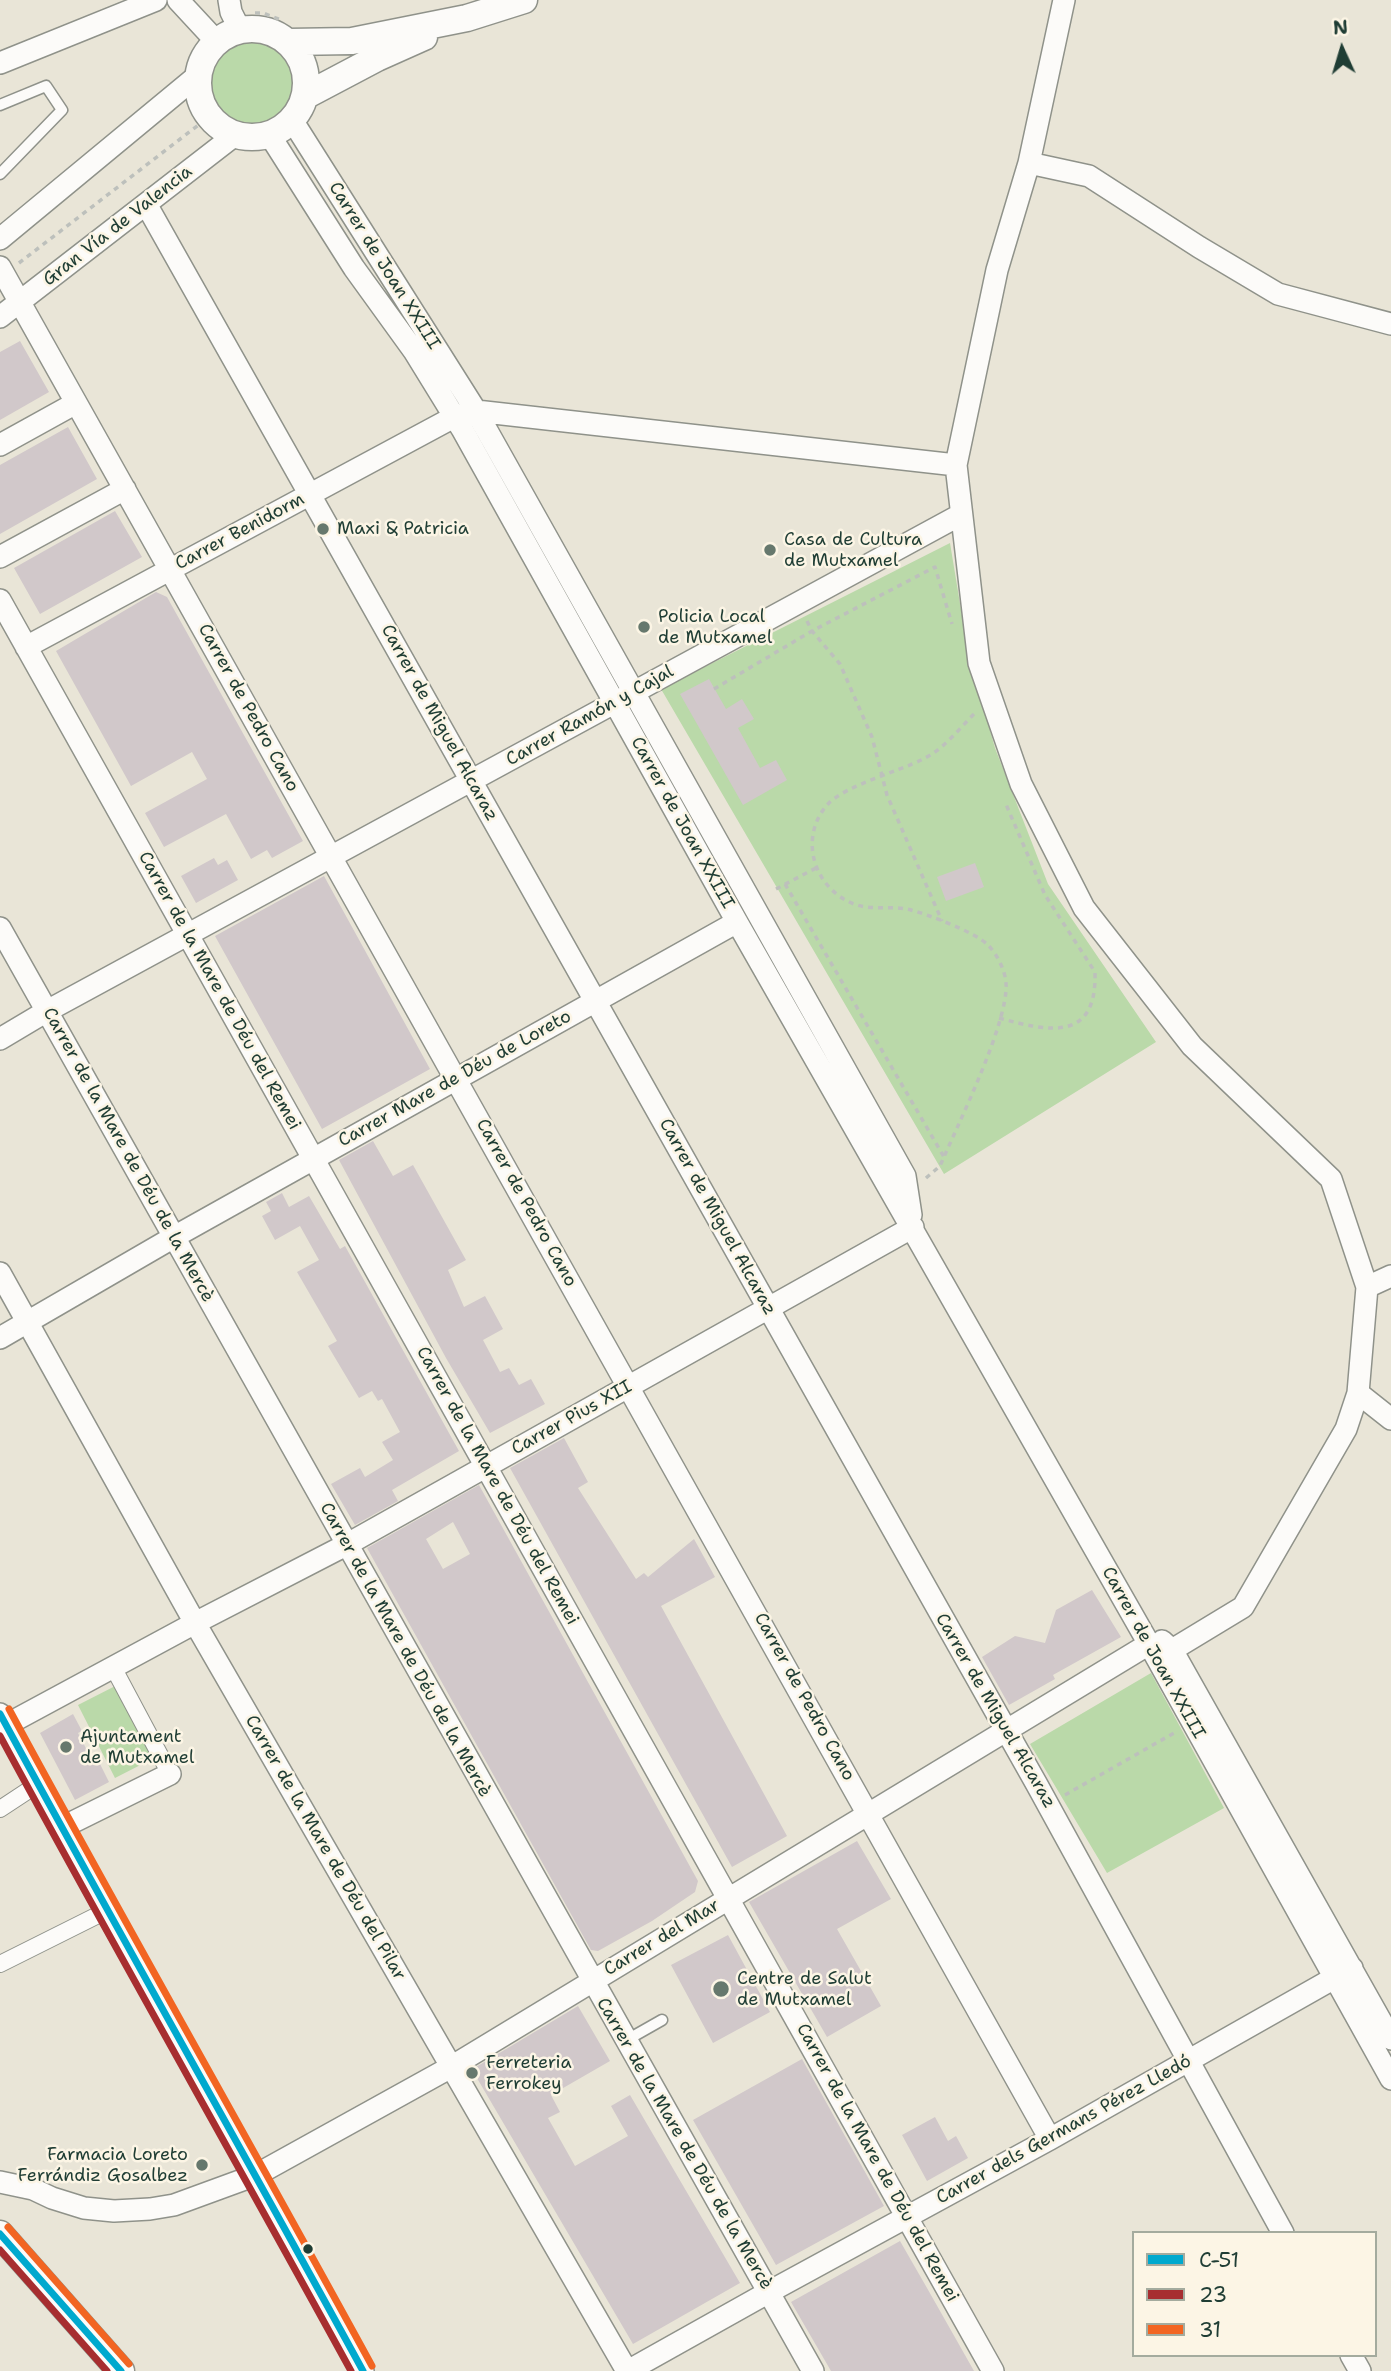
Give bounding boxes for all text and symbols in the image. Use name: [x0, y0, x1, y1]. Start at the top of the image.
north arrow: [1307, 14, 1377, 84]
text: N: [1332, 15, 1349, 41]
street label: Gran Vía de Valencia: [39, 161, 197, 291]
street label: Carrer de Joan XXIII: [324, 178, 444, 354]
street label: Carrer Benidorm: [172, 489, 308, 575]
place label: Maxi & Patricia: [337, 518, 469, 540]
marker: Maxi & Patricia: [315, 521, 331, 537]
place label: Casa de Cultura de Mutxamel: [784, 529, 922, 572]
marker: Casa de Cultura de Mutxamel: [762, 542, 778, 558]
place label: Policia Local de Mutxamel: [658, 606, 772, 648]
marker: Policia Local de Mutxamel: [636, 619, 652, 635]
street label: Carrer de Pedro Cano: [193, 620, 303, 796]
street label: Carrer de Miguel Alcaraz: [376, 621, 502, 825]
street label: Carrer Ramón y Cajal: [503, 661, 677, 771]
street label: Carrer de Joan XXIII: [626, 733, 738, 913]
street label: Carrer de la Mare de Déu del Remei: [133, 848, 305, 1134]
street label: Carrer de la Mare de Déu de la Mercè: [38, 1004, 218, 1306]
street label: Carrer Mare de Déu de Loreto: [335, 1006, 575, 1152]
street label: Carrer de Pedro Cano: [471, 1115, 581, 1291]
street label: Carrer de Miguel Alcaraz: [654, 1115, 780, 1319]
street label: Carrer de la Mare de Déu del Remei: [411, 1343, 583, 1629]
street label: Carrer Pius XII: [508, 1376, 636, 1460]
street label: Carrer de la Mare de Déu de la Mercè: [315, 1499, 495, 1801]
street label: Carrer de Joan XXIII: [1097, 1563, 1209, 1743]
street label: Carrer de Pedro Cano: [749, 1609, 859, 1785]
street label: Carrer de Miguel Alcaraz: [930, 1610, 1060, 1812]
street label: Carrer de la Mare de Déu del Pilar: [240, 1712, 410, 1984]
place label: Ajuntament de Mutxamel: [80, 1726, 194, 1768]
marker: Ajuntament de Mutxamel: [58, 1739, 74, 1755]
street label: Carrer del Mar: [600, 1895, 724, 1981]
place label: Centre de Salut de Mutxamel: [737, 1968, 872, 2010]
marker: Centre de Salut de Mutxamel: [711, 1979, 731, 1999]
street label: Carrer de la Mare de Déu de la Mercè: [591, 1994, 777, 2294]
street label: Carrer de la Mare de Déu del Remei: [791, 2020, 963, 2306]
street label: Carrer dels Germans Pérez Lledó: [933, 2051, 1195, 2209]
place label: Ferreteria Ferrokey: [486, 2052, 572, 2094]
marker: Ferreteria Ferrokey: [464, 2065, 480, 2081]
place label: Farmacia Loreto Ferrándiz Gosalbez: [18, 2144, 188, 2186]
marker: Farmacia Loreto Ferrándiz Gosalbez: [194, 2157, 210, 2173]
legend: [1132, 2231, 1377, 2357]
unlabelled marker: [301, 2242, 315, 2256]
text: C-51: [1199, 2246, 1239, 2274]
text: 23: [1199, 2281, 1227, 2309]
text: 31: [1199, 2316, 1221, 2344]

